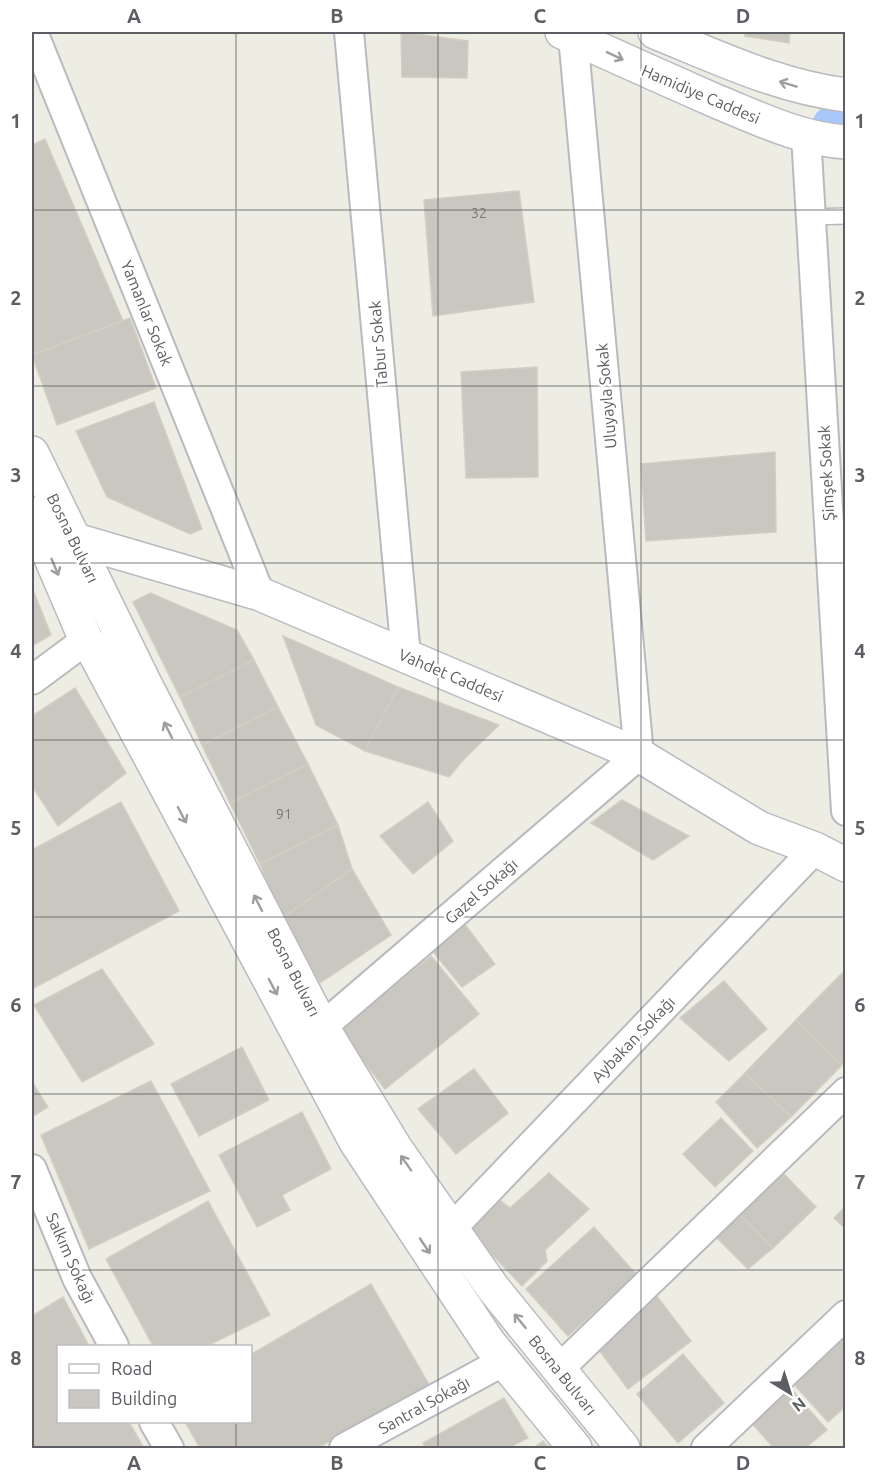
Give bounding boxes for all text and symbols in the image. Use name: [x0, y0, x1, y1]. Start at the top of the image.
text: A: [127, 4, 141, 27]
text: B: [330, 4, 344, 27]
text: C: [534, 4, 547, 27]
text: D: [736, 4, 750, 27]
one-way arrow: [606, 51, 624, 63]
street label: Hamidiye Caddesi: [639, 61, 763, 127]
one-way arrow: [779, 78, 798, 89]
text: 1: [10, 109, 22, 132]
text: 1: [854, 109, 866, 132]
house number: 32: [471, 205, 487, 221]
street label: Yamanlar Sokak: [118, 258, 176, 368]
text: 2: [10, 286, 22, 309]
text: 2: [854, 286, 866, 309]
street label: Tabur Sokak: [365, 300, 391, 388]
street label: Uluyayla Sokak: [592, 342, 620, 450]
street label: Şimşek Sokak: [815, 425, 837, 521]
text: 3: [10, 463, 22, 486]
text: 3: [854, 463, 866, 486]
street label: Bosna Bulvarı: [44, 490, 102, 586]
one-way arrow: [50, 558, 61, 576]
text: 4: [10, 639, 22, 662]
text: 4: [854, 639, 866, 662]
street label: Vahdet Caddesi: [396, 645, 506, 705]
one-way arrow: [162, 721, 173, 739]
one-way arrow: [177, 806, 188, 824]
house number: 91: [276, 806, 292, 822]
text: 5: [10, 816, 22, 839]
text: 5: [854, 816, 866, 839]
street label: Gazel Sokağı: [441, 855, 521, 927]
one-way arrow: [252, 894, 263, 912]
street label: Bosna Bulvarı: [264, 925, 324, 1019]
one-way arrow: [268, 978, 280, 996]
text: 6: [10, 993, 22, 1016]
street label: Aybakan Sokağı: [588, 993, 678, 1085]
text: 6: [854, 993, 866, 1016]
one-way arrow: [400, 1155, 412, 1172]
text: 7: [10, 1170, 22, 1193]
text: 7: [854, 1170, 866, 1193]
street label: Salkım Sokağı: [43, 1210, 99, 1306]
one-way arrow: [419, 1237, 431, 1254]
one-way arrow: [513, 1314, 527, 1329]
street label: Bosna Bulvarı: [526, 1332, 600, 1418]
legend: [57, 1345, 252, 1423]
text: 8: [10, 1346, 22, 1369]
text: 8: [854, 1346, 866, 1369]
text: Road: [111, 1358, 153, 1378]
north arrow: [760, 1363, 820, 1423]
street label: Santral Sokağı: [375, 1373, 473, 1437]
text: Building: [111, 1388, 177, 1408]
text: N: [789, 1394, 809, 1416]
text: A: [127, 1451, 141, 1474]
text: B: [330, 1451, 344, 1474]
text: C: [534, 1451, 547, 1474]
text: D: [736, 1451, 750, 1474]

